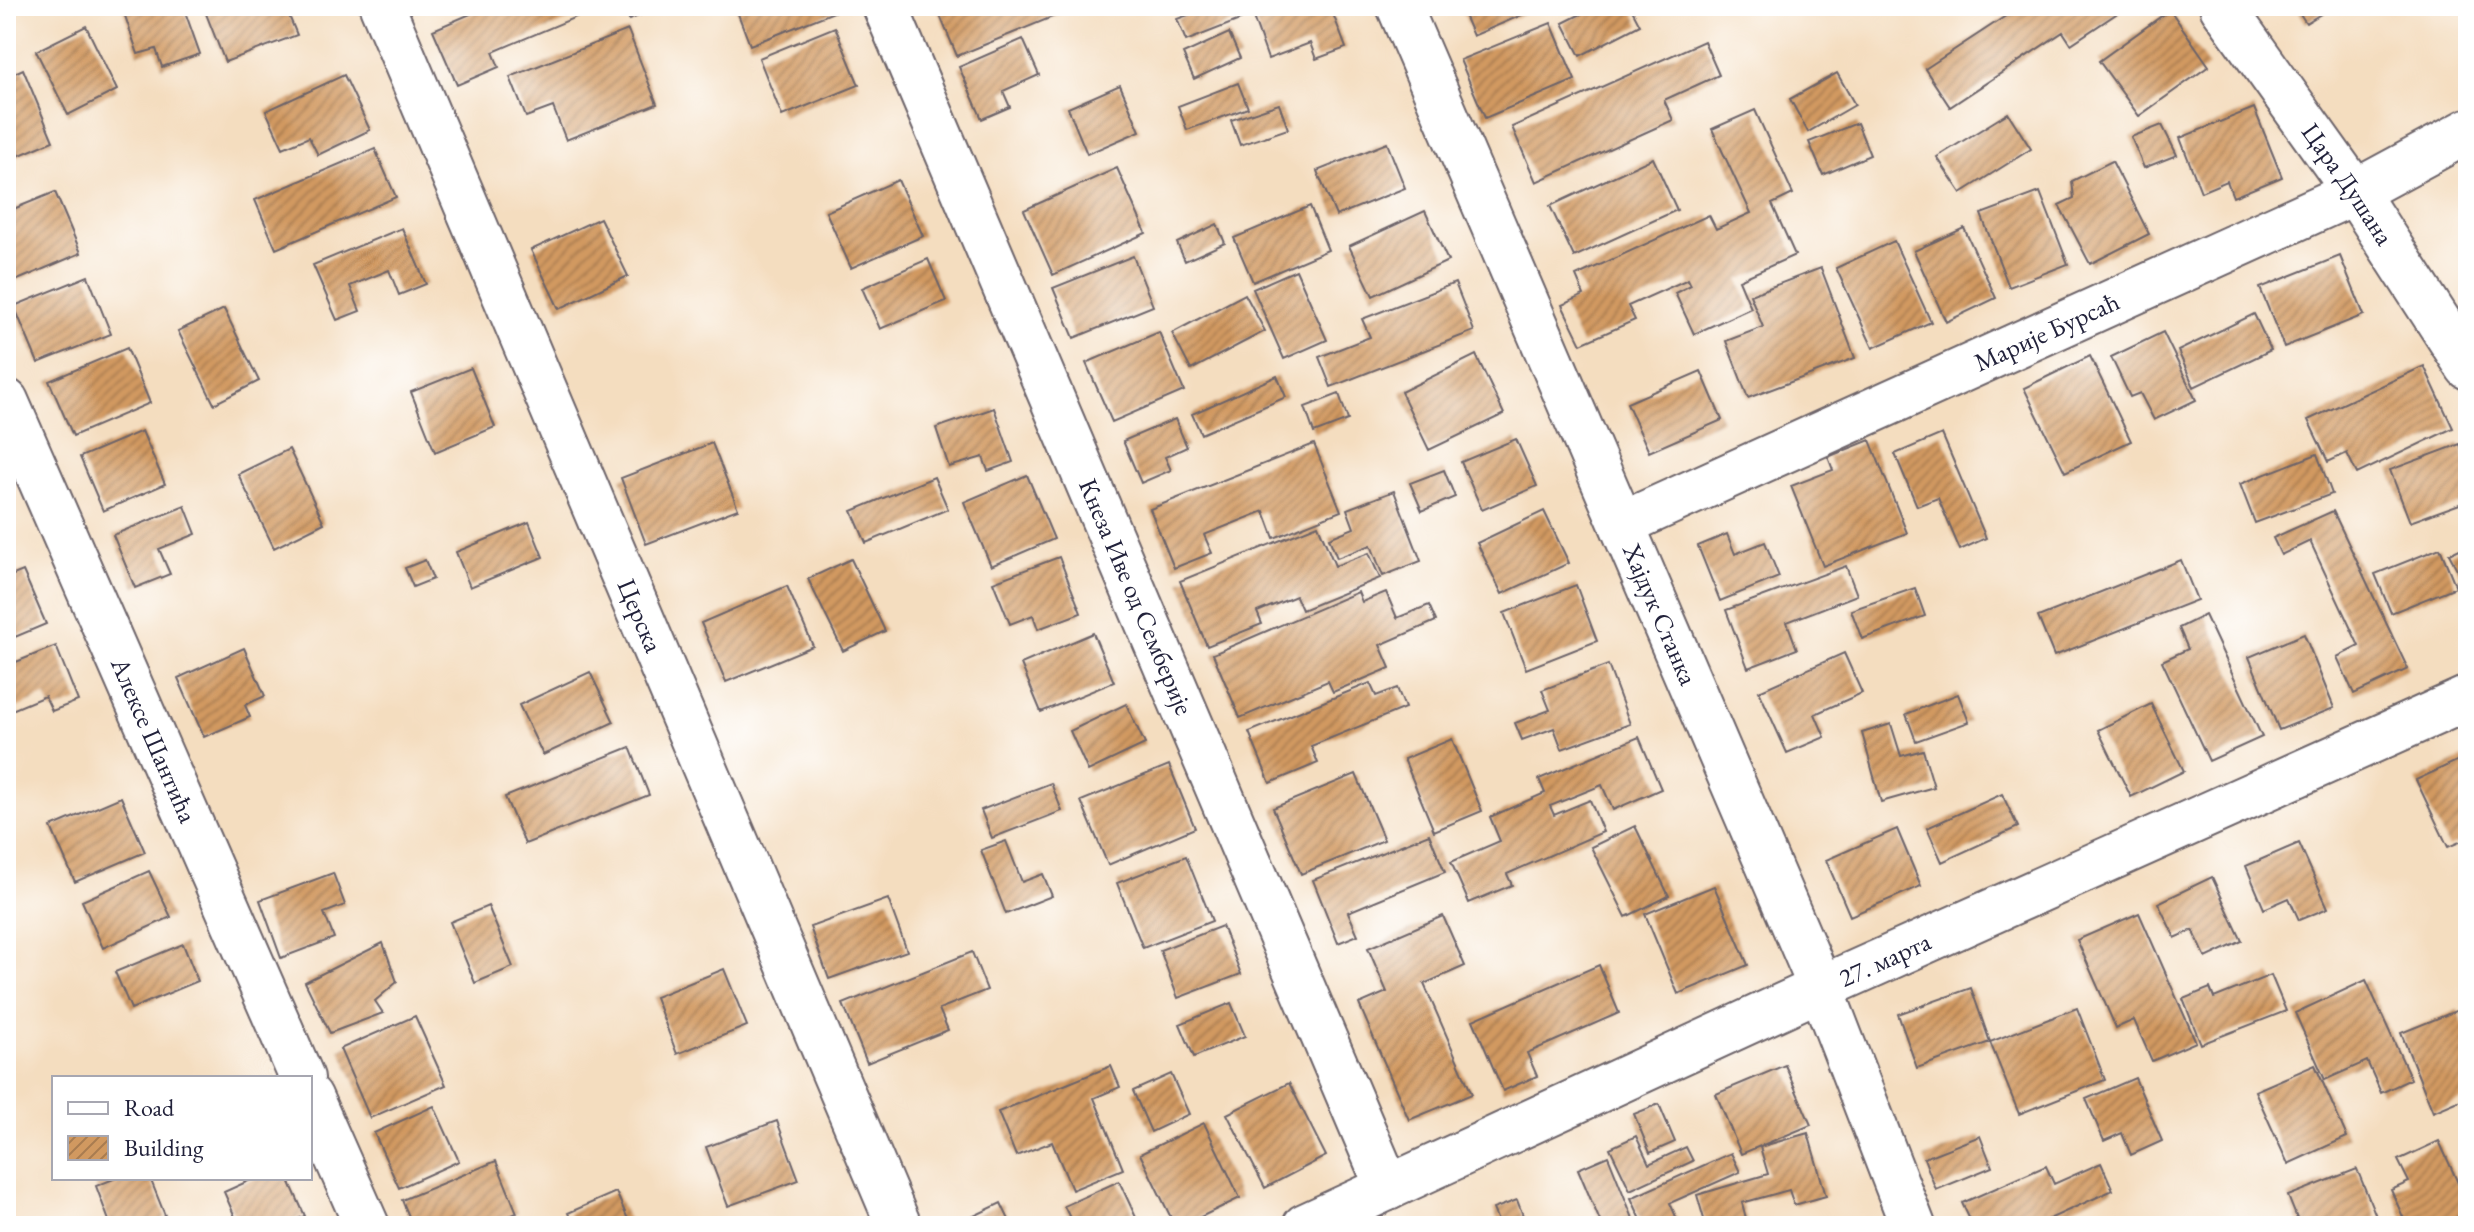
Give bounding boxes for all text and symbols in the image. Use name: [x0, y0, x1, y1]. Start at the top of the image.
street label: Цара Душана: [2294, 116, 2402, 252]
street label: Марије Бурсаћ: [1968, 284, 2125, 379]
street label: Кнеза Иве од Семберије: [1071, 473, 1202, 720]
street label: Хајдук Станка: [1615, 537, 1706, 691]
street label: Церска: [610, 574, 671, 658]
street label: Алексе Шантића: [103, 651, 206, 829]
street label: 27. марта: [1833, 924, 1937, 995]
legend: [52, 1076, 312, 1180]
text: Road: [124, 1092, 175, 1123]
text: Building: [124, 1132, 204, 1163]

